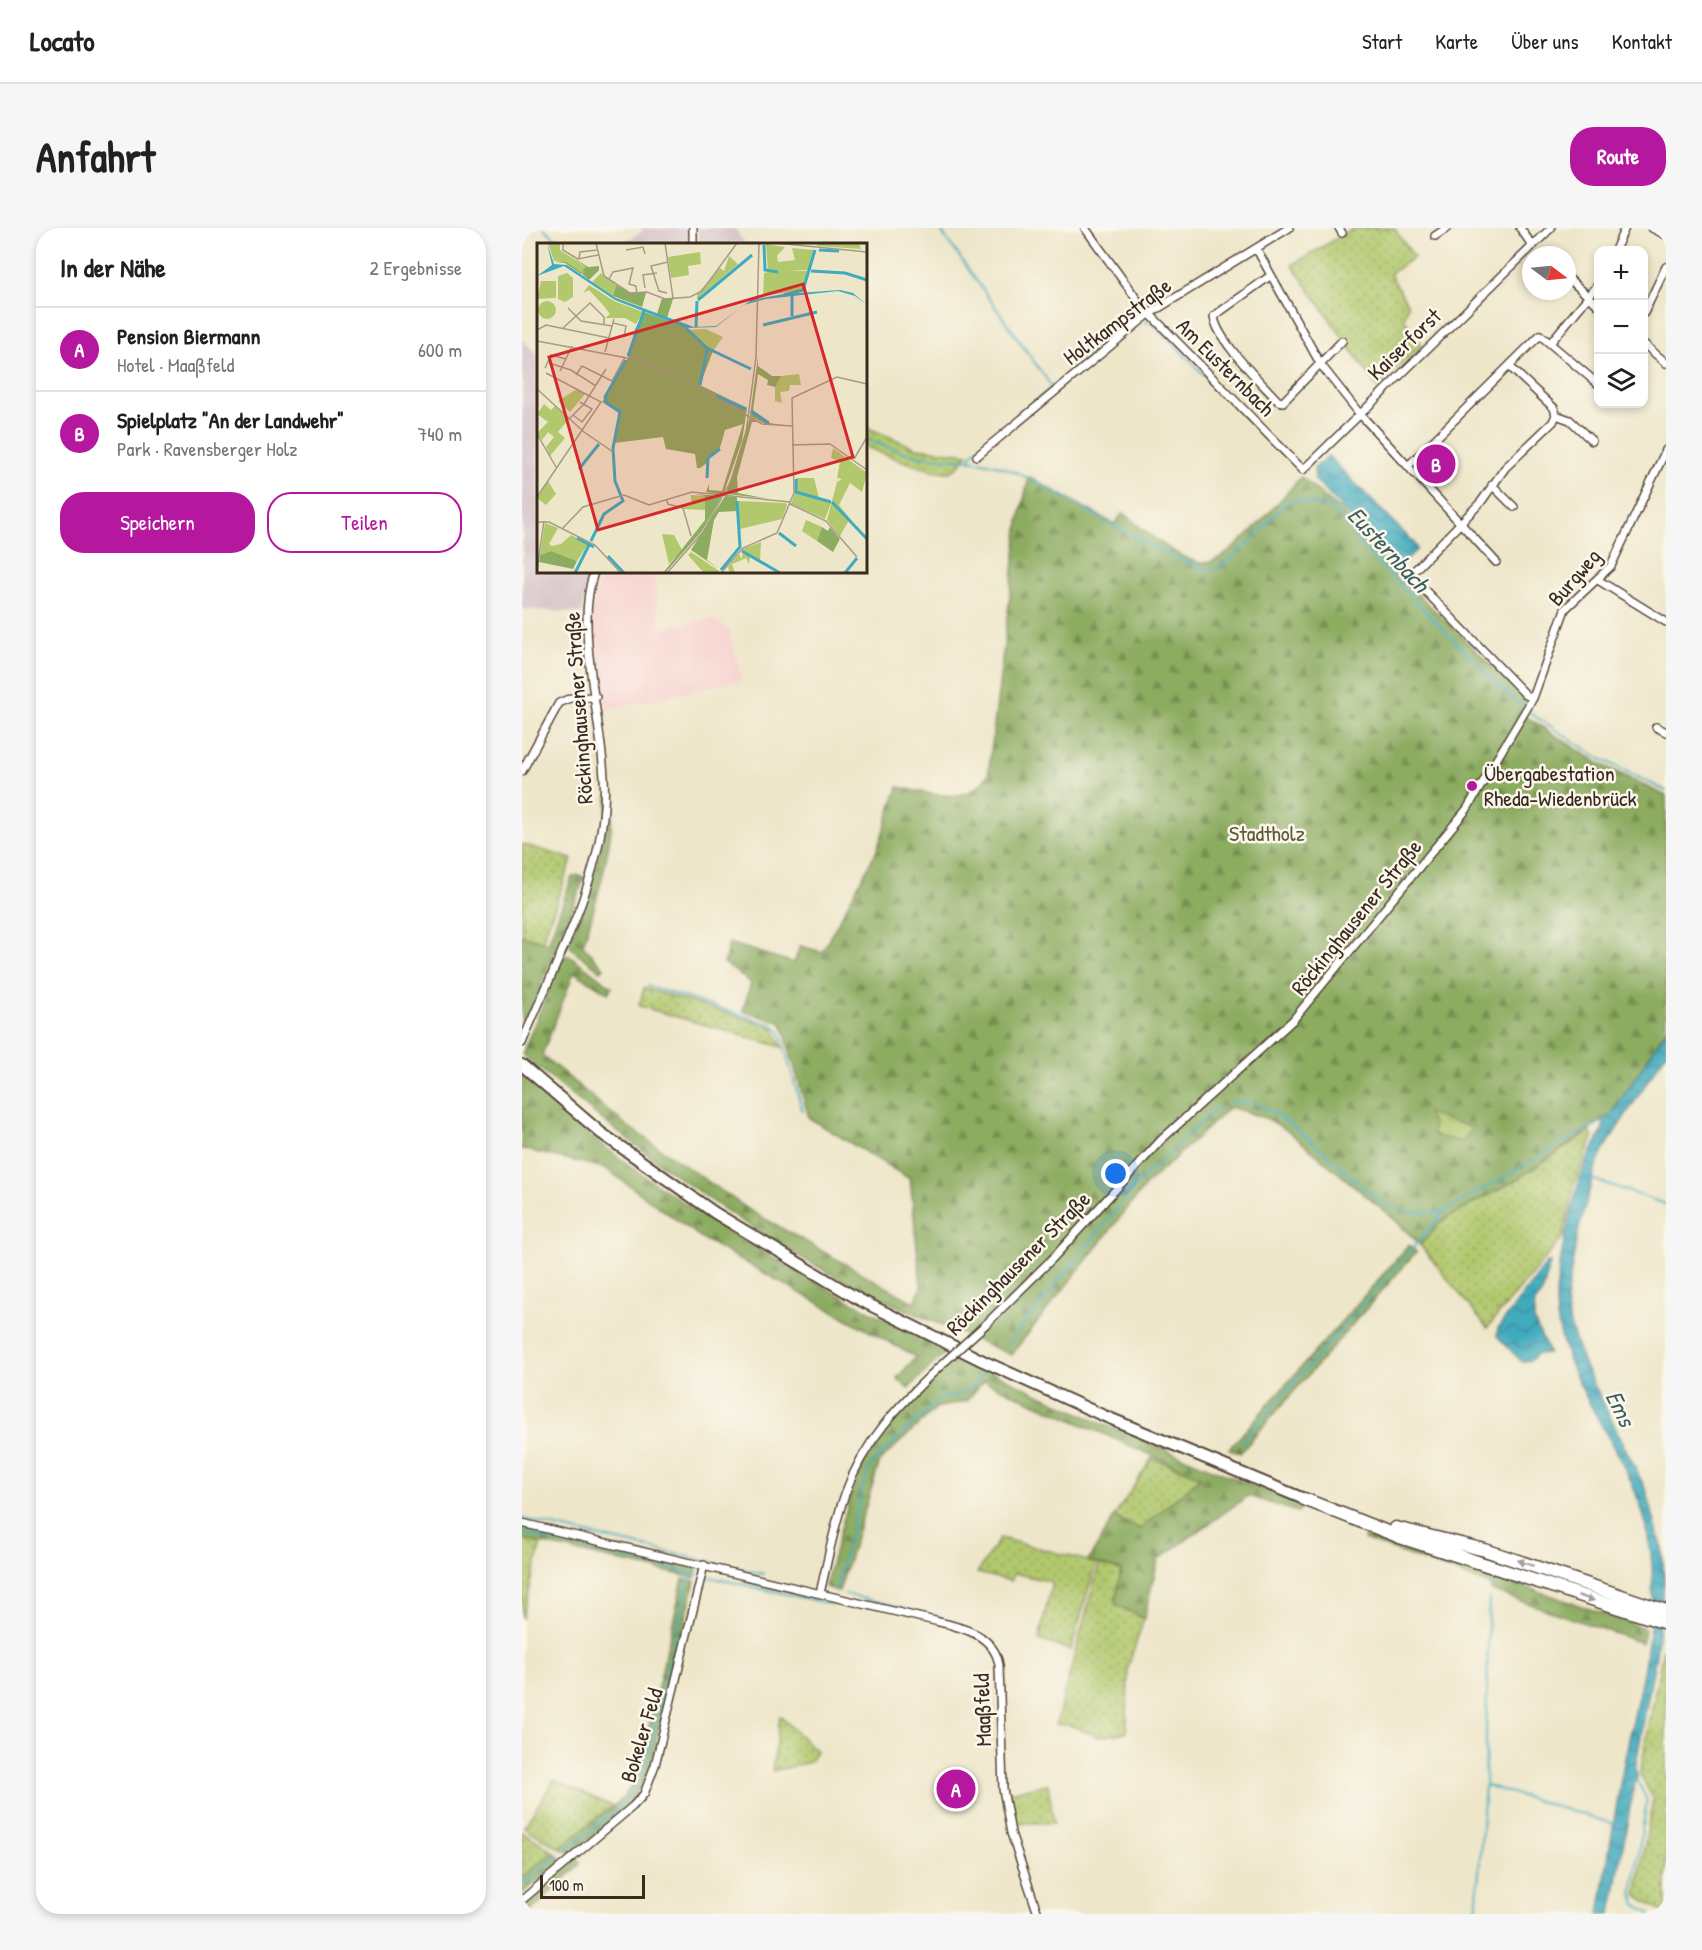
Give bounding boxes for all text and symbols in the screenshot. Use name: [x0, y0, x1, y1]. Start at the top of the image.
text: Locato: [30, 22, 94, 60]
text: Start: [1362, 27, 1402, 56]
text: Karte: [1435, 27, 1478, 56]
text: Über uns: [1511, 27, 1579, 56]
text: Kontakt: [1612, 27, 1672, 56]
button: Route: [1570, 127, 1666, 186]
text: Anfahrt: [36, 128, 155, 185]
inset map: [537, 243, 867, 573]
north arrow: [1522, 246, 1576, 300]
map controls: [1594, 246, 1648, 408]
button: +: [1594, 246, 1648, 300]
text: In der Nähe: [60, 250, 166, 285]
text: 2 Ergebnisse: [370, 254, 462, 281]
street label: Holtkampstraße: [1057, 270, 1177, 372]
button: −: [1594, 300, 1648, 354]
street label: Kaiserforst: [1360, 301, 1448, 387]
street label: Am Eusternbach: [1170, 311, 1282, 423]
text: Pension Biermann: [117, 321, 260, 351]
text: A: [75, 336, 84, 363]
text: 600 m: [418, 336, 462, 363]
text: Hotel · Maaßfeld: [117, 351, 234, 378]
button: layers: [1594, 354, 1648, 408]
text: Spielplatz "An der Landwehr": [117, 405, 344, 435]
text: B: [74, 420, 85, 447]
text: 740 m: [417, 420, 462, 447]
text: Park · Ravensberger Holz: [117, 435, 298, 462]
pin: B: [1416, 442, 1456, 486]
button: Speichern: [60, 492, 255, 553]
button: Teilen: [267, 492, 462, 553]
water label: Eusternbach: [1341, 499, 1438, 600]
street label: Burgweg: [1541, 542, 1607, 612]
street label: Röckinghausener Straße: [556, 611, 600, 805]
place label: Übergabestation Rheda-Wiedenbrück: [1484, 758, 1637, 813]
marker: Übergabestation Rheda-Wiedenbrück: [1465, 779, 1479, 793]
park label: Stadtholz: [1229, 818, 1305, 848]
street label: Röckinghausener Straße: [1284, 833, 1428, 1001]
your location: [1101, 1159, 1130, 1188]
street label: Röckinghausener Straße: [939, 1184, 1097, 1342]
water label: Ems: [1599, 1385, 1645, 1434]
one-way arrow: [1516, 1558, 1534, 1568]
one-way arrow: [1578, 1593, 1596, 1603]
street label: Maaßfeld: [966, 1673, 998, 1747]
street label: Bokeler Feld: [612, 1684, 670, 1786]
pin: A: [936, 1766, 976, 1812]
scale bar: [540, 1872, 645, 1900]
text: 100 m: [549, 1874, 584, 1896]

